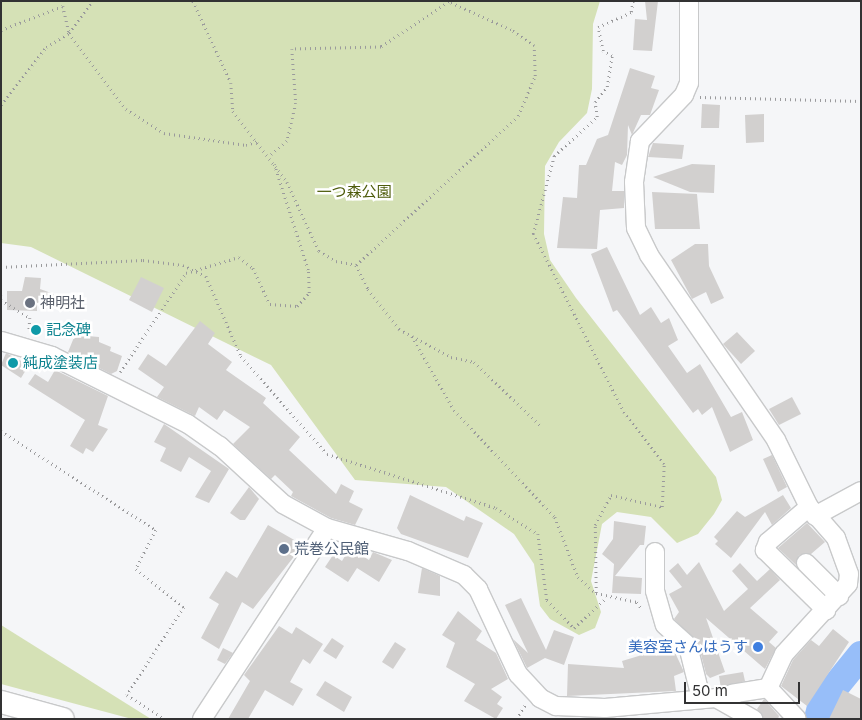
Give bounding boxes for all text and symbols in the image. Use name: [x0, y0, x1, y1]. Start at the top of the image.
park label: 一つ森公園: [317, 183, 391, 201]
place label: 神明社: [40, 294, 85, 312]
marker: 神明社: [24, 297, 36, 309]
place label: 記念碑: [46, 321, 91, 339]
marker: 記念碑: [30, 324, 42, 336]
place label: 純成塗装店: [23, 354, 98, 372]
marker: 純成塗装店: [7, 357, 19, 369]
place label: 荒巻公民館: [294, 540, 369, 558]
marker: 荒巻公民館: [278, 543, 290, 555]
place label: 美容室さんはうす: [628, 638, 748, 656]
marker: 美容室さんはうす: [752, 641, 764, 653]
scale bar: [687, 672, 803, 704]
text: 50 m: [692, 681, 728, 700]

